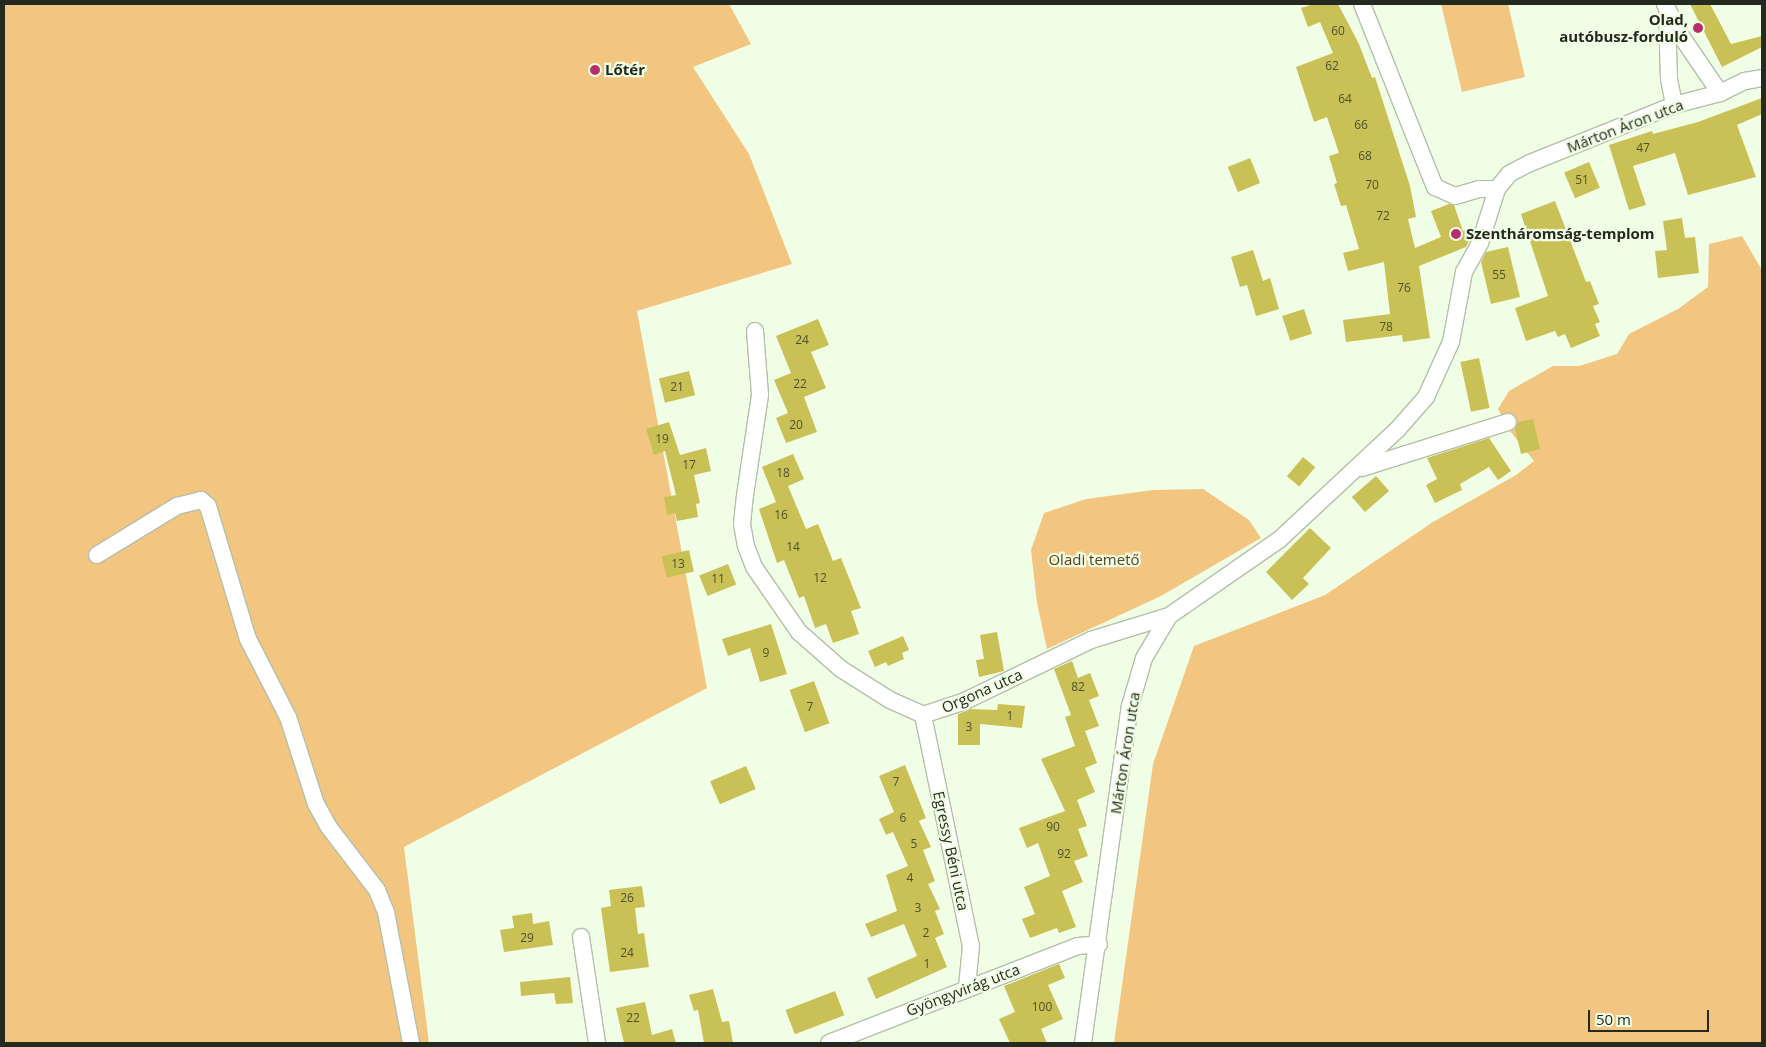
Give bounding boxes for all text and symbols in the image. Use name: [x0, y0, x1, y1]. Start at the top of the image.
place label: Olad, autóbusz-forduló: [1559, 10, 1688, 45]
marker: Olad, autóbusz-forduló: [1692, 22, 1704, 34]
house number: 60: [1331, 24, 1345, 38]
house number: 62: [1325, 59, 1339, 73]
place label: Lőtér: [605, 61, 645, 79]
marker: Lőtér: [589, 64, 601, 76]
house number: 64: [1338, 92, 1352, 106]
street label: Márton Áron utca: [1564, 96, 1686, 156]
house number: 66: [1354, 118, 1368, 132]
house number: 47: [1636, 141, 1650, 155]
house number: 68: [1358, 149, 1372, 163]
house number: 51: [1575, 173, 1589, 187]
house number: 70: [1365, 178, 1379, 192]
house number: 72: [1376, 209, 1390, 223]
place label: Szentháromság-templom: [1466, 225, 1655, 243]
marker: Szentháromság-templom: [1450, 228, 1462, 240]
house number: 55: [1492, 268, 1506, 282]
house number: 76: [1397, 281, 1411, 295]
house number: 78: [1379, 320, 1393, 334]
house number: 24: [795, 333, 809, 347]
house number: 22: [793, 377, 807, 391]
house number: 21: [670, 380, 684, 394]
house number: 20: [789, 418, 803, 432]
house number: 19: [655, 432, 669, 446]
house number: 17: [682, 458, 696, 472]
house number: 18: [776, 466, 790, 480]
house number: 16: [774, 508, 788, 522]
house number: 14: [786, 540, 800, 554]
park label: Oladi temető: [1048, 551, 1140, 569]
house number: 13: [671, 557, 685, 571]
house number: 12: [813, 571, 827, 585]
house number: 11: [711, 572, 725, 586]
house number: 9: [763, 646, 769, 660]
street label: Orgona utca: [939, 665, 1025, 717]
house number: 82: [1071, 680, 1085, 694]
street label: Márton Áron utca: [1106, 691, 1144, 815]
house number: 7: [807, 700, 813, 714]
house number: 1: [1007, 709, 1013, 723]
house number: 3: [966, 720, 972, 734]
house number: 7: [893, 775, 899, 789]
street label: Egressy Béni utca: [930, 790, 972, 912]
house number: 6: [900, 811, 906, 825]
house number: 90: [1046, 820, 1060, 834]
house number: 5: [911, 837, 917, 851]
house number: 92: [1057, 847, 1071, 861]
house number: 4: [907, 871, 913, 885]
house number: 26: [620, 891, 634, 905]
house number: 3: [915, 901, 921, 915]
house number: 2: [923, 926, 929, 940]
house number: 29: [520, 931, 534, 945]
house number: 24: [620, 946, 634, 960]
house number: 1: [924, 957, 930, 971]
street label: Gyöngyvirág utca: [904, 960, 1022, 1020]
house number: 100: [1032, 1000, 1052, 1014]
scale bar: [1591, 1000, 1712, 1032]
text: 50 m: [1596, 1009, 1631, 1029]
house number: 22: [626, 1011, 640, 1025]

